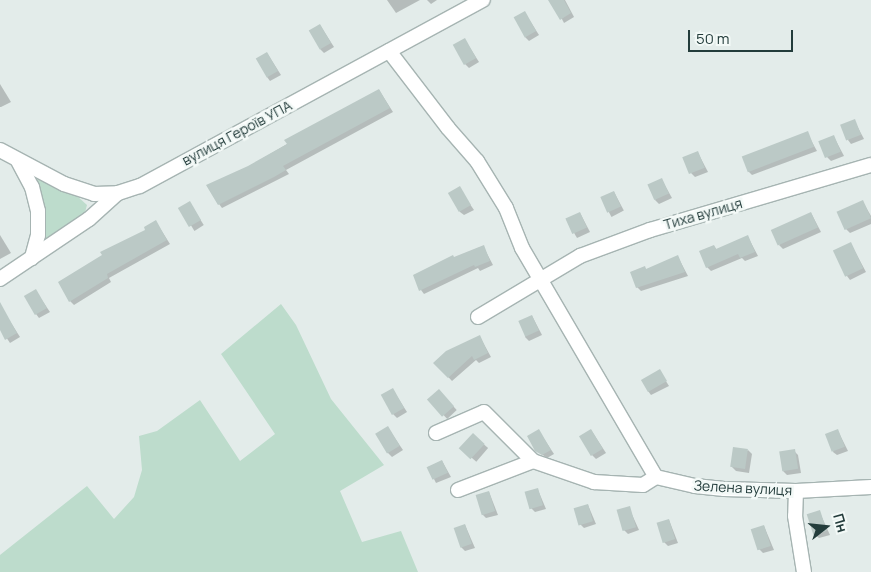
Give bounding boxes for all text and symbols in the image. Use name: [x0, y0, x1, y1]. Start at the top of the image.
scale bar: [691, 20, 796, 52]
text: 50 m: [696, 28, 730, 49]
street label: вулиця Героїв УПА: [179, 97, 295, 169]
street label: Тиха вулиця: [662, 195, 744, 233]
street label: Зелена вулиця: [693, 477, 793, 499]
north arrow: [801, 502, 851, 552]
text: Пн: [829, 511, 853, 534]

